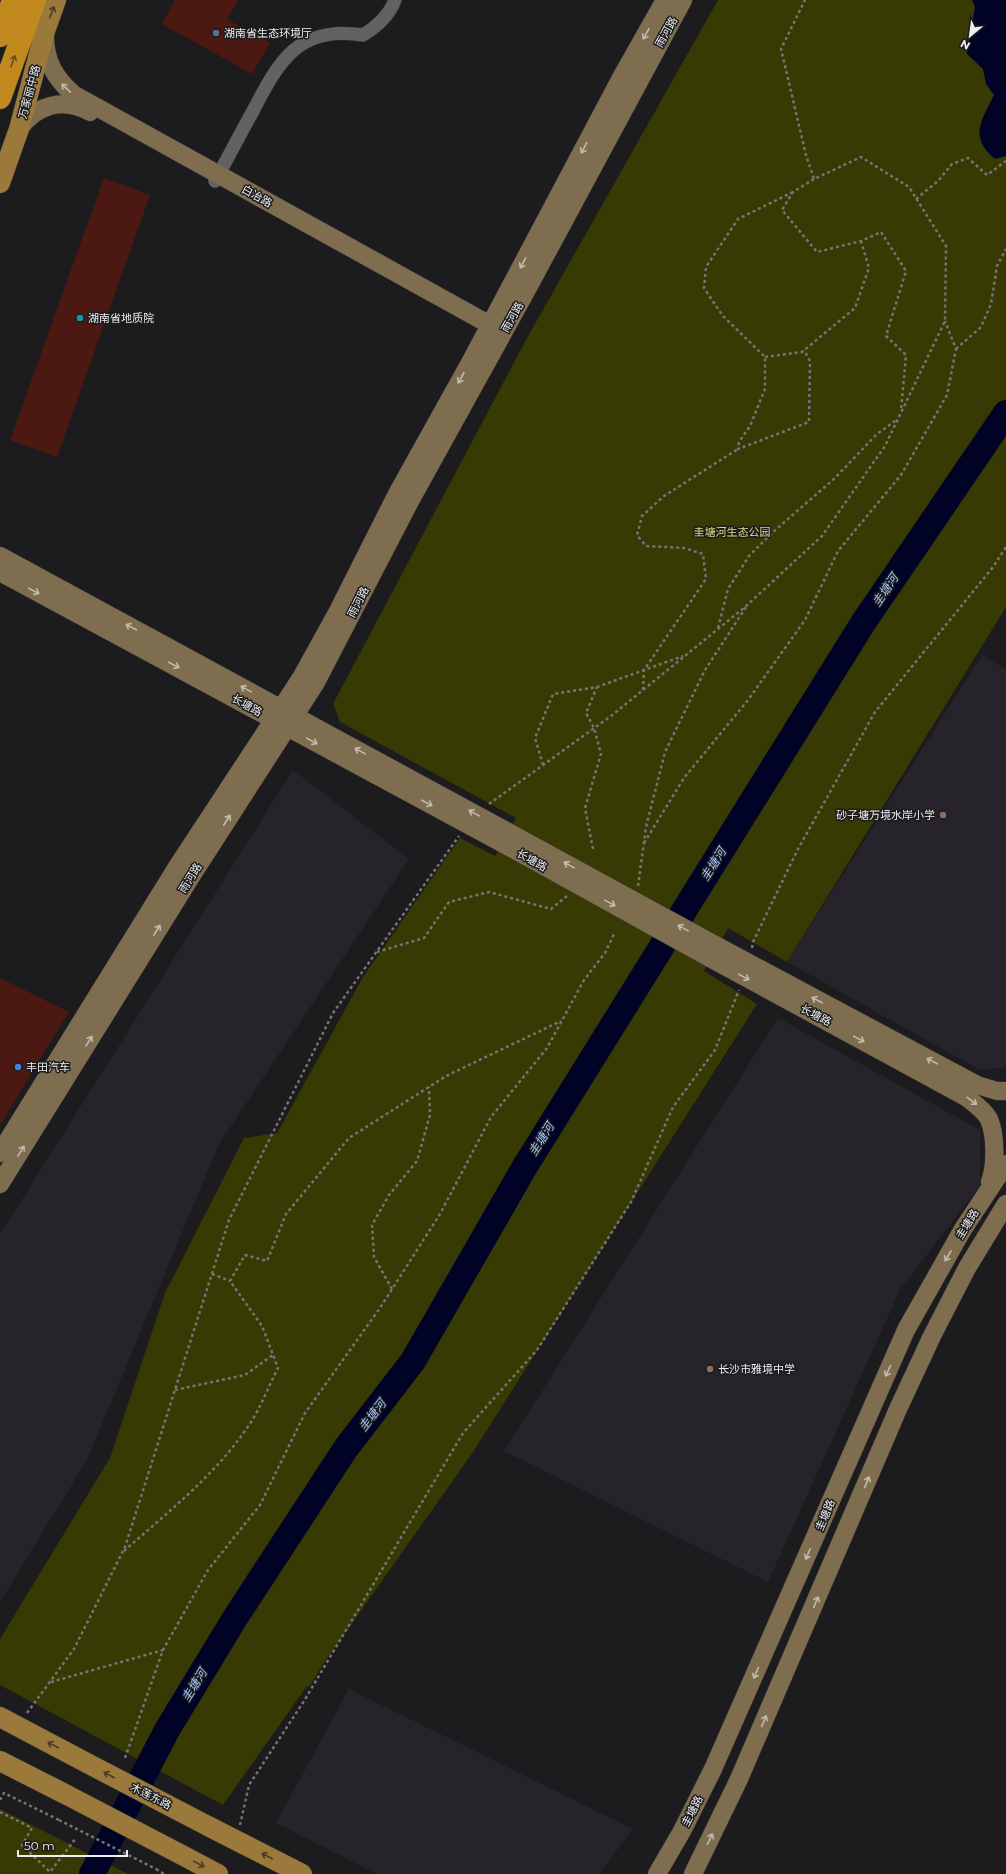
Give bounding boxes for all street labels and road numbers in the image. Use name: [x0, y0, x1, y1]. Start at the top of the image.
street label: 雨河路: [652, 14, 680, 50]
street label: 万家丽中路: [15, 64, 43, 120]
street label: 白冶路: [239, 182, 275, 210]
street label: 雨河路: [498, 299, 526, 335]
street label: 雨河路: [344, 584, 372, 620]
street label: 长塘路: [229, 691, 265, 719]
street label: 长塘路: [514, 846, 550, 874]
street label: 雨河路: [175, 860, 205, 896]
street label: 长塘路: [798, 1001, 834, 1029]
street label: 圭塘路: [952, 1206, 982, 1242]
street label: 圭塘路: [812, 1497, 838, 1533]
street label: 木莲东路: [128, 1780, 174, 1812]
street label: 圭塘路: [678, 1793, 706, 1829]

